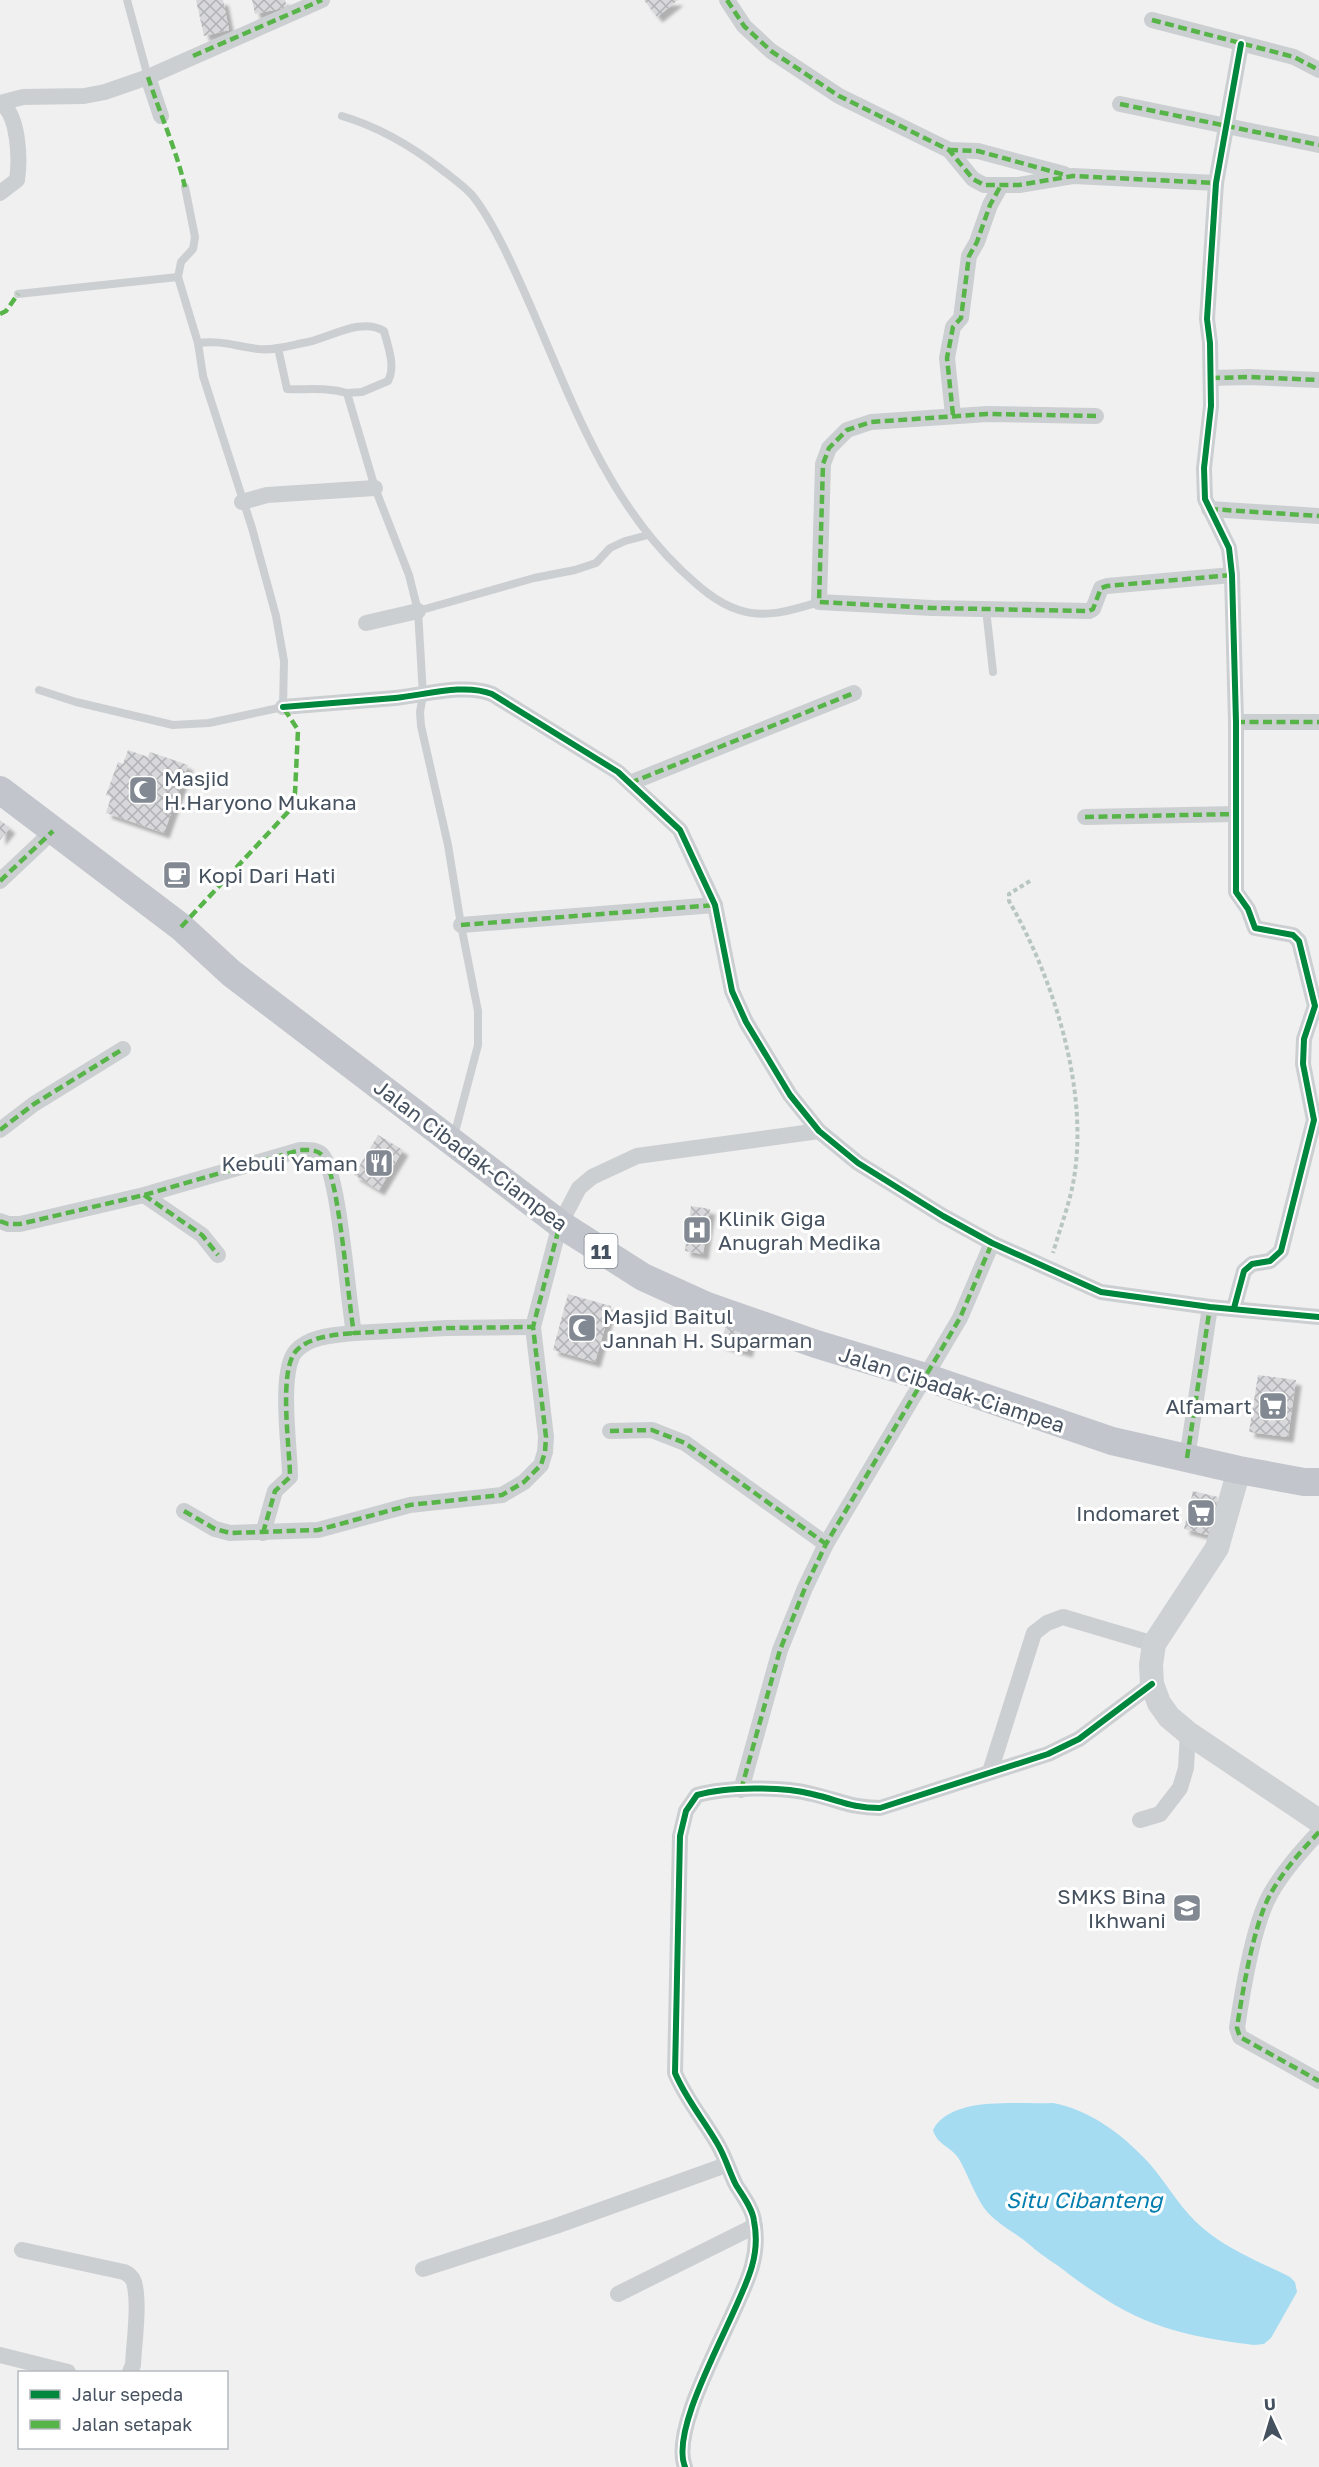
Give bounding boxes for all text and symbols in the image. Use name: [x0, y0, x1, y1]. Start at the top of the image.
place label: Masjid H.Haryono Mukana: [164, 765, 357, 815]
mosque icon: Masjid H.Haryono Mukana: [127, 774, 159, 806]
cafe icon: Kopi Dari Hati: [161, 859, 193, 891]
place label: Kopi Dari Hati: [198, 862, 336, 888]
street label: Jalan Cibadak-Ciampea: [369, 1074, 573, 1236]
restaurant icon: Kebuli Yaman: [363, 1147, 395, 1179]
place label: Kebuli Yaman: [222, 1150, 358, 1176]
place label: Klinik Giga Anugrah Medika: [718, 1205, 881, 1255]
hospital icon: Klinik Giga Anugrah Medika: [681, 1214, 713, 1246]
road number: 11: [584, 1234, 618, 1268]
place label: Masjid Baitul Jannah H. Suparman: [603, 1303, 812, 1353]
mosque icon: Masjid Baitul Jannah H. Suparman: [566, 1312, 598, 1344]
street label: Jalan Cibadak-Ciampea: [836, 1340, 1068, 1438]
supermarket icon: Alfamart: [1257, 1390, 1289, 1422]
place label: Alfamart: [1165, 1393, 1252, 1419]
supermarket icon: Indomaret: [1185, 1497, 1217, 1529]
place label: Indomaret: [1076, 1500, 1180, 1526]
place label: SMKS Bina Ikhwani: [1057, 1883, 1166, 1933]
school or university icon: SMKS Bina Ikhwani: [1171, 1892, 1203, 1924]
water label: Situ Cibanteng: [1006, 2186, 1164, 2213]
legend: [18, 2371, 228, 2449]
text: Jalur sepeda: [72, 2383, 183, 2405]
north arrow: [1241, 2389, 1301, 2449]
text: U: [1263, 2394, 1276, 2414]
text: Jalan setapak: [72, 2413, 192, 2435]

